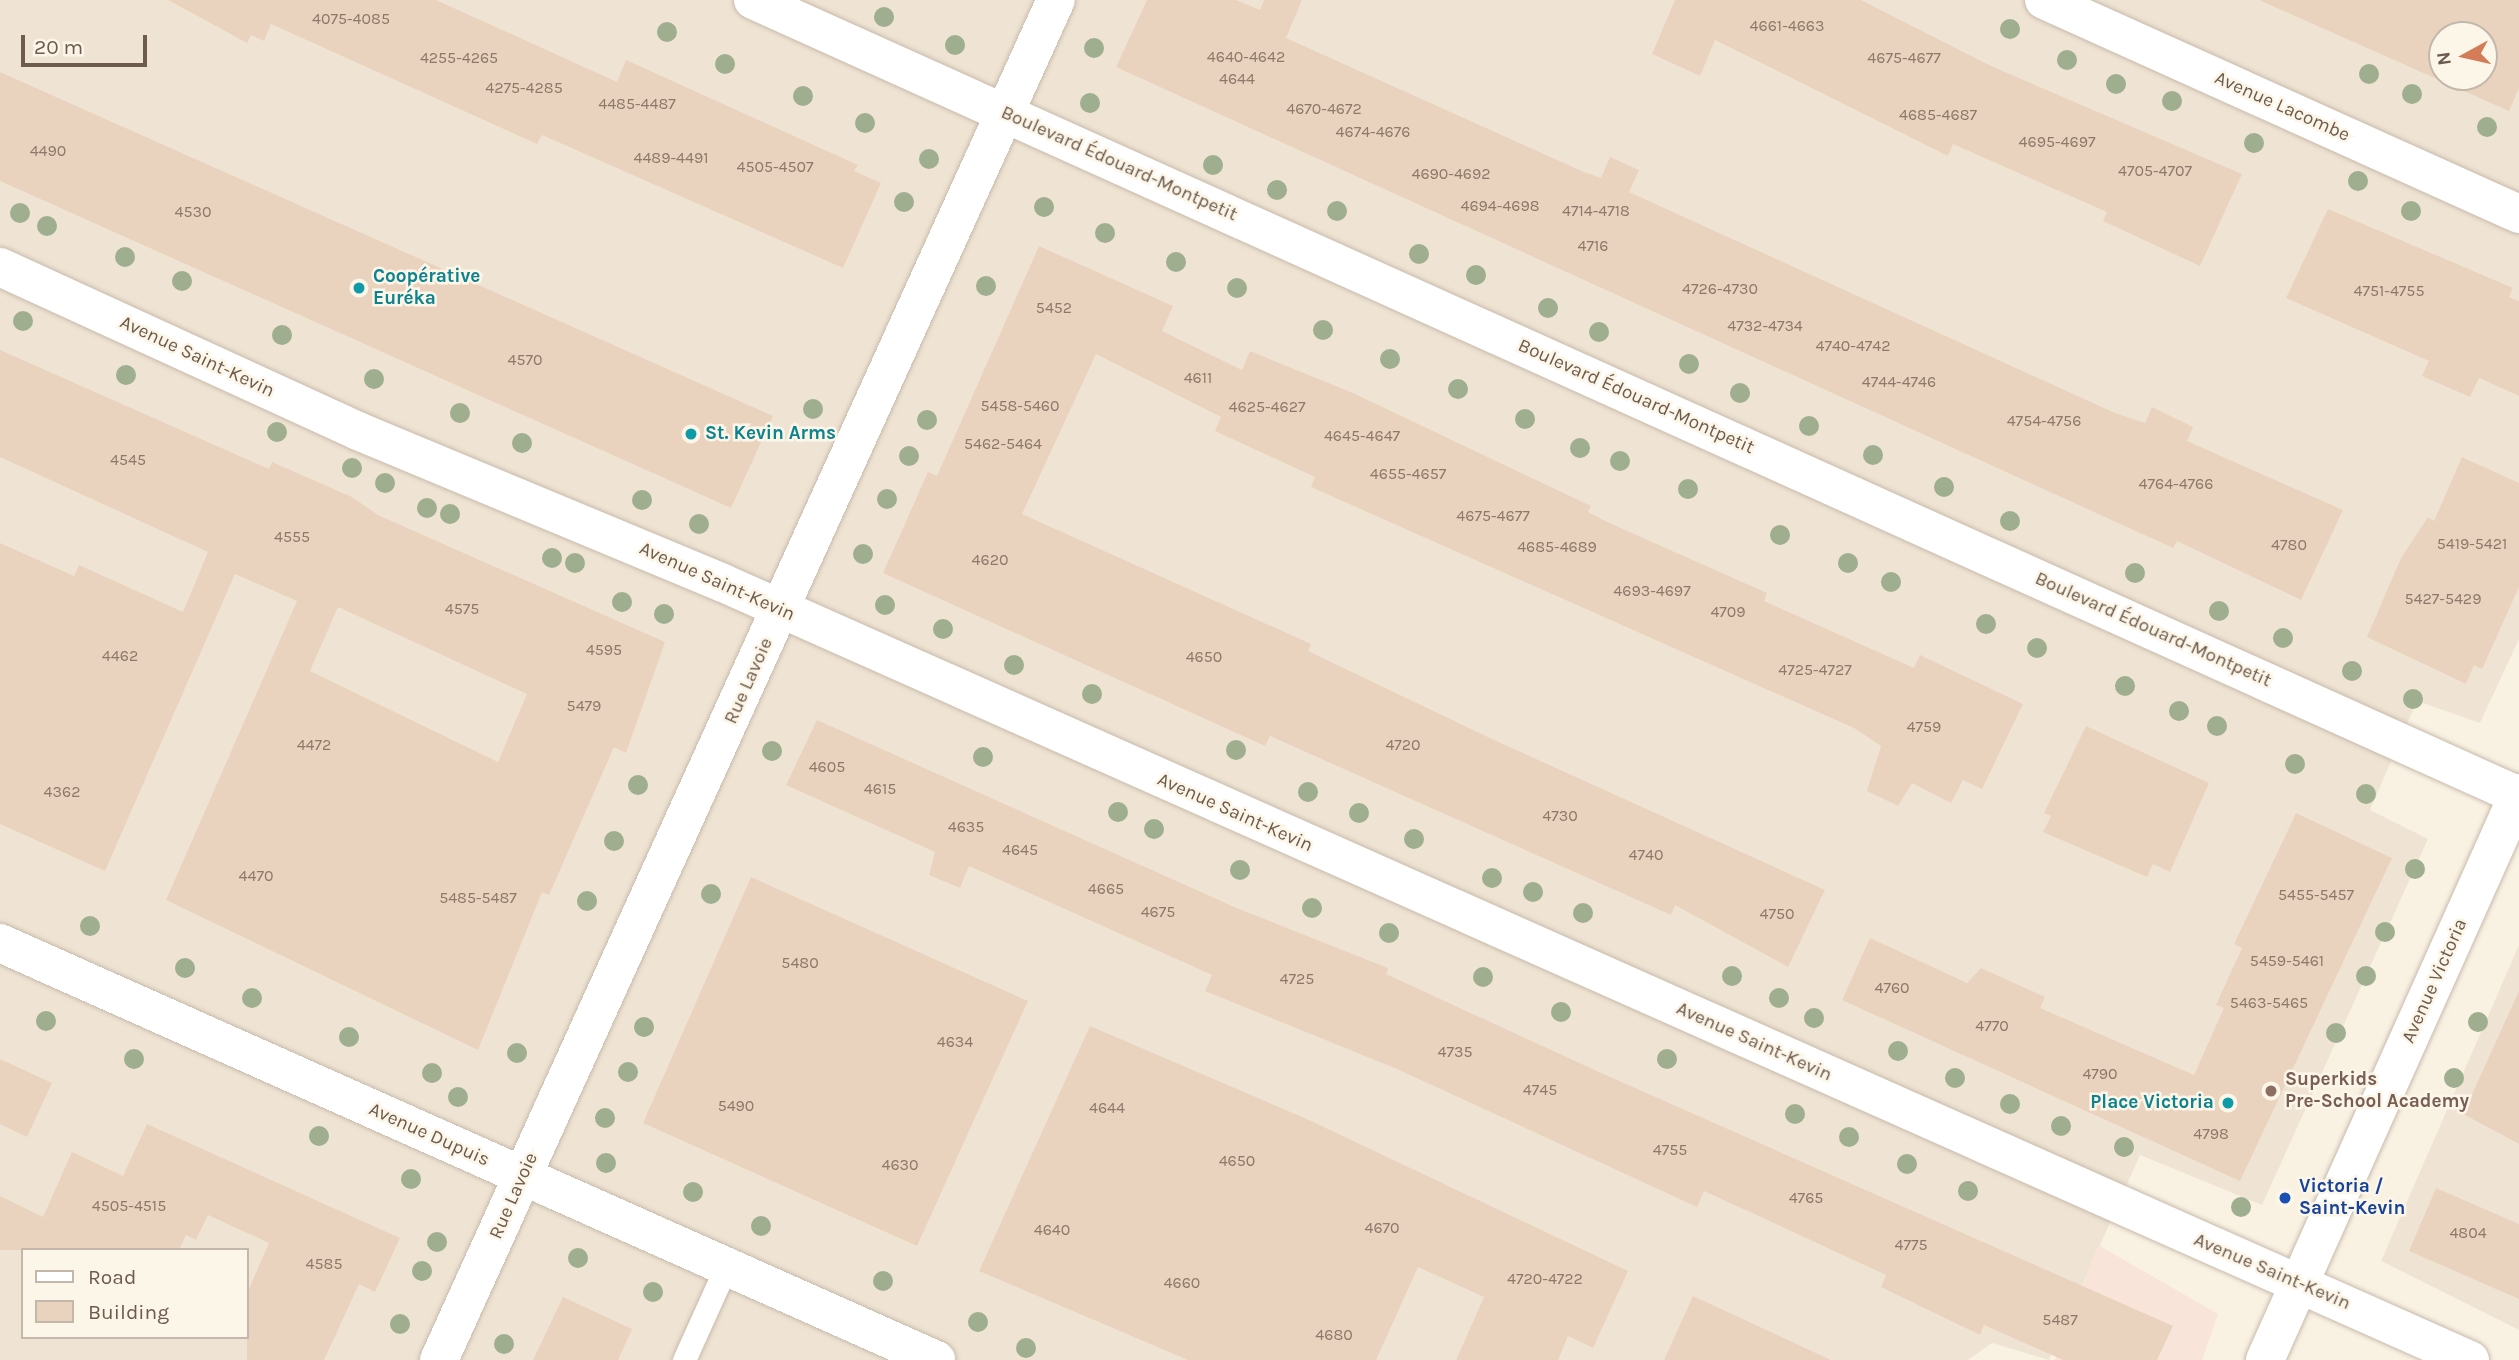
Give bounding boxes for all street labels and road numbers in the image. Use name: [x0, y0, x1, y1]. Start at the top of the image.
street label: Avenue Lacombe: [2211, 67, 2353, 147]
street label: Boulevard Édouard-Montpetit: [997, 101, 1241, 227]
street label: Avenue Saint-Kevin: [116, 311, 278, 403]
street label: Boulevard Édouard-Montpetit: [1514, 334, 1758, 460]
street label: Avenue Saint-Kevin: [636, 537, 798, 627]
street label: Boulevard Édouard-Montpetit: [2031, 567, 2275, 693]
street label: Rue Lavoie: [720, 634, 778, 728]
street label: Avenue Saint-Kevin: [1154, 768, 1316, 858]
street label: Avenue Victoria: [2397, 915, 2473, 1047]
street label: Avenue Saint-Kevin: [1673, 997, 1835, 1087]
street label: Avenue Dupuis: [365, 1098, 493, 1172]
street label: Rue Lavoie: [485, 1149, 543, 1243]
street label: Avenue Saint-Kevin: [2190, 1229, 2354, 1315]

